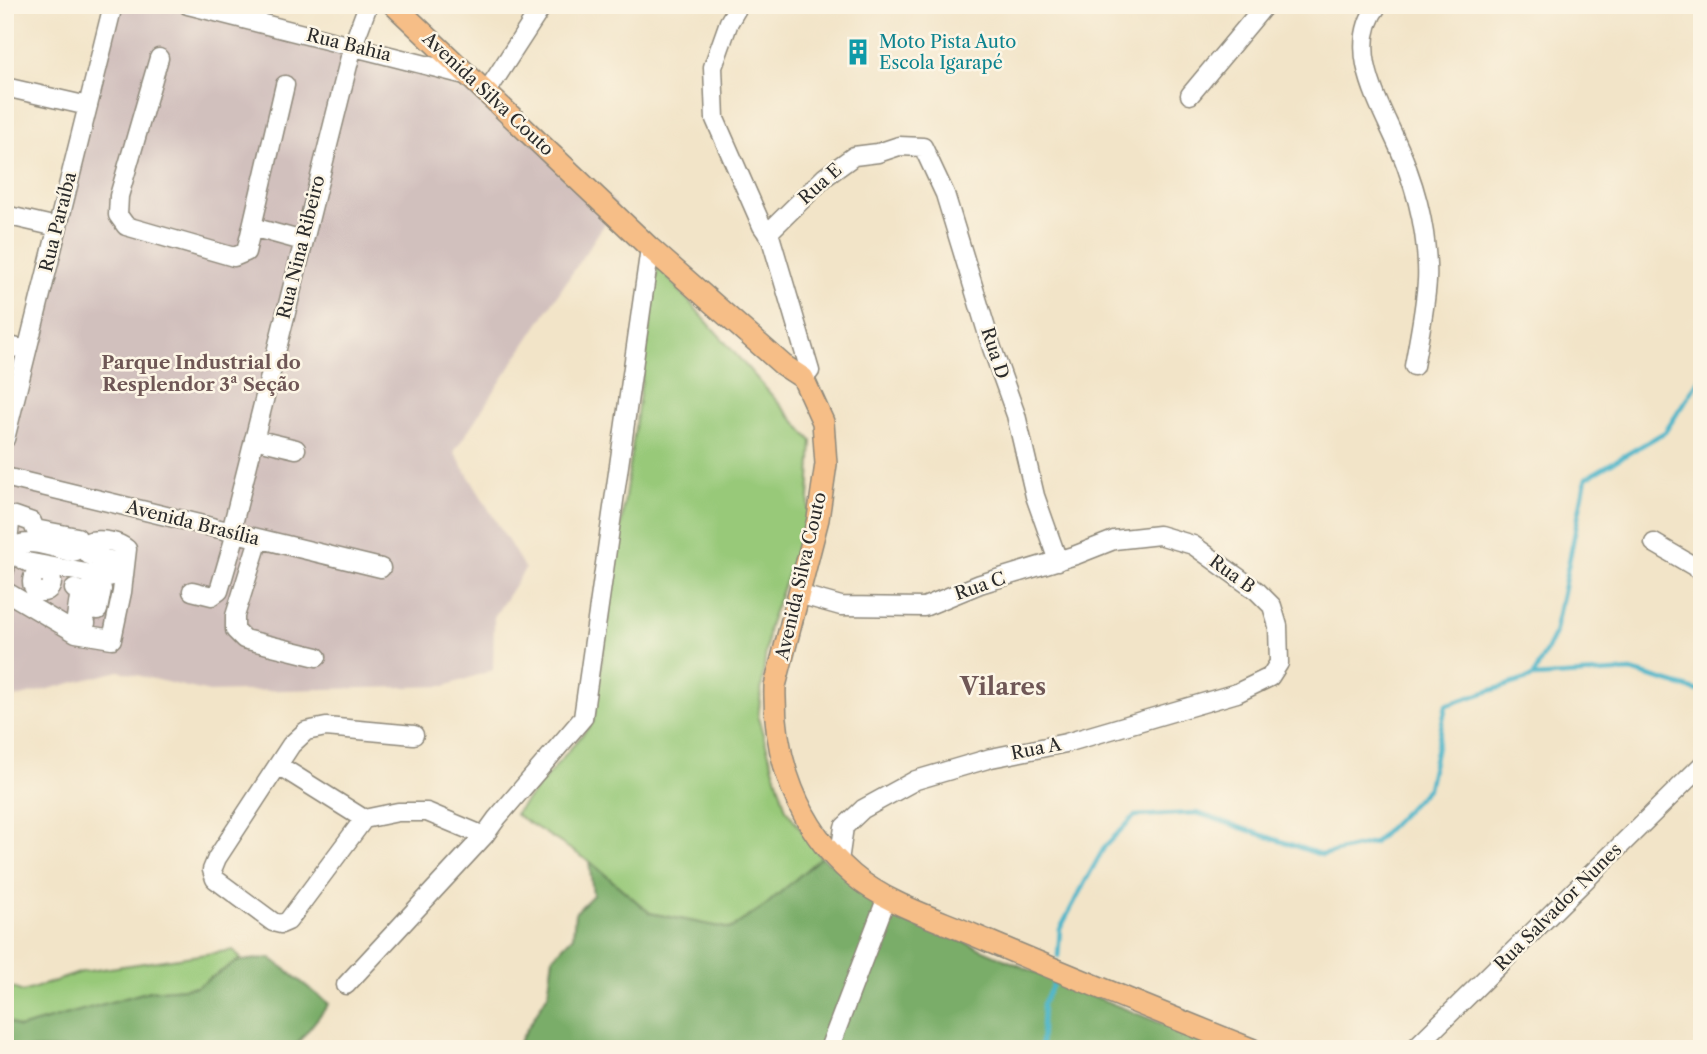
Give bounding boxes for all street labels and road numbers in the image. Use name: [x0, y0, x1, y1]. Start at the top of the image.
street label: Rua Bahia: [304, 24, 394, 66]
street label: Avenida Silva Couto: [417, 27, 558, 161]
street label: Rua E: [794, 159, 846, 209]
street label: Rua Paraíba: [35, 169, 81, 274]
street label: Rua Nina Ribeiro: [273, 173, 329, 321]
street label: Rua D: [976, 324, 1014, 382]
street label: Avenida Silva Couto: [771, 490, 831, 663]
street label: Avenida Brasília: [123, 496, 262, 550]
street label: Rua B: [1205, 550, 1259, 598]
street label: Rua C: [952, 567, 1008, 605]
street label: Rua A: [1009, 733, 1064, 765]
street label: Rua Salvador Nunes: [1490, 839, 1626, 975]

